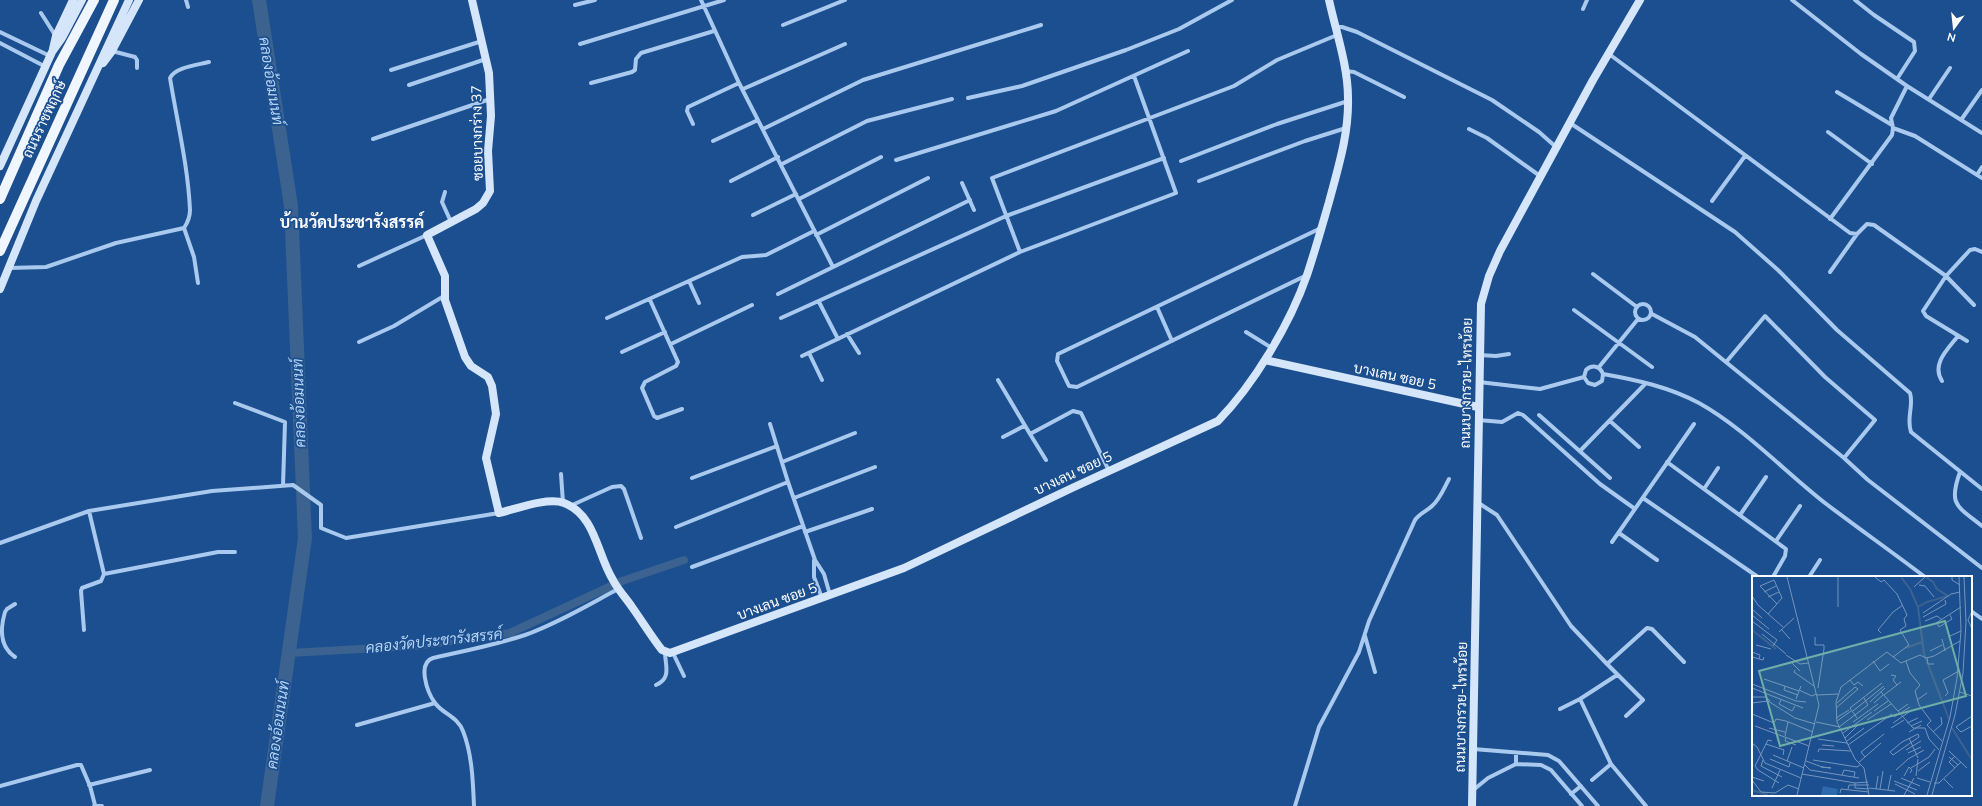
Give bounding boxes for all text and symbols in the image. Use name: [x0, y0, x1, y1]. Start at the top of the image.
north arrow: [1934, 8, 1974, 48]
text: N: [1946, 30, 1957, 45]
water label: คลองอ้อมนนท์: [255, 35, 288, 128]
street label: ถนนราชพฤกษ์: [18, 77, 70, 161]
street label: ซอยบางกร่าง 37: [467, 85, 487, 181]
district label: บ้านวัดประชารังสรรค์: [280, 211, 425, 232]
street label: ถนนบางกรวย-ไทรน้อย: [1456, 317, 1476, 449]
water label: คลองอ้อมนนท์: [287, 356, 310, 448]
street label: บางเลน ซอย 5: [1352, 358, 1438, 394]
street label: บางเลน ซอย 5: [1031, 447, 1115, 499]
inset map: [1752, 576, 1972, 796]
street label: บางเลน ซอย 5: [734, 578, 820, 624]
water label: คลองวัดประชารังสรรค์: [364, 624, 505, 657]
street label: ถนนบางกรวย-ไทรน้อย: [1451, 641, 1471, 773]
water label: คลองอ้อมนนท์: [262, 678, 293, 770]

